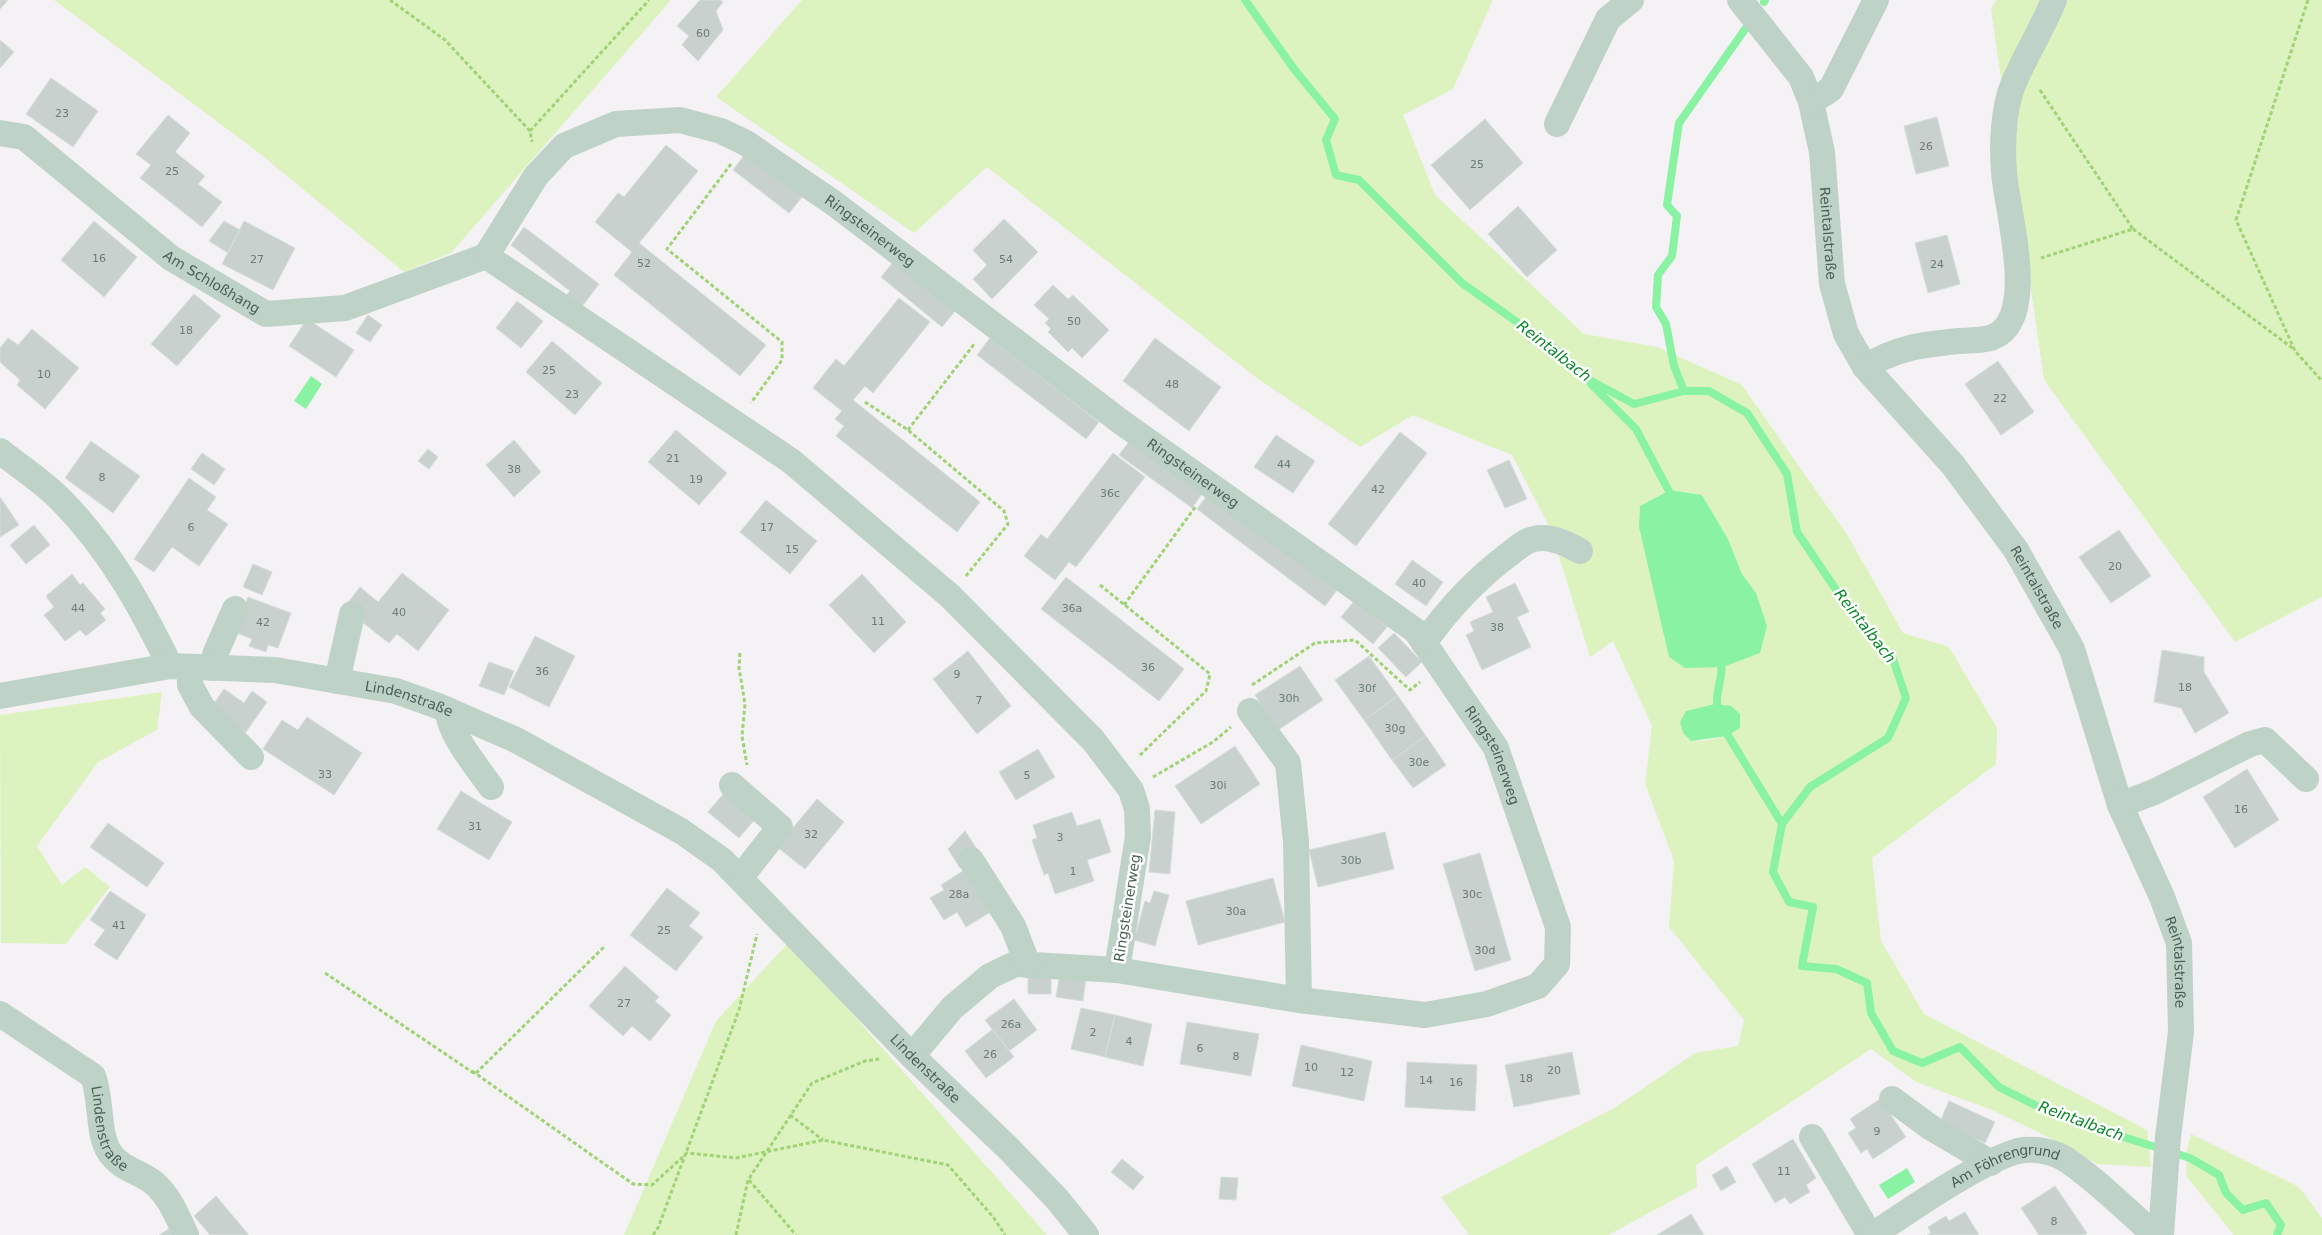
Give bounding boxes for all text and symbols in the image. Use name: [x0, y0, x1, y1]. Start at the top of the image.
house number: 60: [696, 27, 710, 40]
house number: 23: [55, 107, 69, 120]
house number: 26: [1919, 140, 1933, 153]
house number: 25: [1470, 158, 1484, 171]
house number: 25: [165, 165, 179, 178]
street label: Reintalstraße: [1817, 186, 1840, 280]
street label: Ringsteinerweg: [822, 191, 918, 270]
street label: Am Schloßhang: [160, 247, 263, 317]
house number: 16: [92, 252, 106, 265]
house number: 27: [250, 253, 264, 266]
house number: 54: [999, 253, 1013, 266]
house number: 52: [637, 257, 651, 270]
house number: 24: [1930, 258, 1944, 271]
house number: 50: [1067, 315, 1081, 328]
water label: Reintalbach: [1513, 316, 1595, 386]
house number: 18: [179, 324, 193, 337]
house number: 25: [542, 364, 556, 377]
house number: 10: [37, 368, 51, 381]
house number: 48: [1165, 378, 1179, 391]
house number: 23: [565, 388, 579, 401]
house number: 22: [1993, 392, 2007, 405]
street label: Ringsteinerweg: [1144, 435, 1242, 511]
house number: 21: [666, 452, 680, 465]
house number: 44: [1277, 458, 1291, 471]
house number: 38: [507, 463, 521, 476]
house number: 8: [99, 471, 106, 484]
house number: 19: [689, 473, 703, 486]
house number: 42: [1371, 483, 1385, 496]
house number: 36c: [1100, 487, 1120, 500]
house number: 6: [188, 521, 195, 534]
house number: 17: [760, 521, 774, 534]
house number: 15: [785, 543, 799, 556]
street label: Reintalstraße: [2007, 543, 2067, 632]
house number: 20: [2108, 560, 2122, 573]
house number: 40: [1412, 577, 1426, 590]
water label: Reintalbach: [1830, 585, 1900, 667]
house number: 44: [71, 602, 85, 615]
house number: 36a: [1062, 602, 1082, 615]
house number: 40: [392, 606, 406, 619]
house number: 11: [871, 615, 885, 628]
house number: 42: [256, 616, 270, 629]
house number: 38: [1490, 621, 1504, 634]
house number: 36: [1141, 661, 1155, 674]
house number: 36: [535, 665, 549, 678]
house number: 9: [954, 668, 961, 681]
street label: Lindenstraße: [364, 678, 456, 720]
house number: 18: [2178, 681, 2192, 694]
house number: 30f: [1358, 682, 1377, 695]
house number: 30h: [1279, 692, 1300, 705]
house number: 7: [976, 694, 983, 707]
street label: Ringsteinerweg: [1462, 703, 1523, 807]
house number: 30g: [1385, 722, 1405, 735]
house number: 30e: [1409, 756, 1430, 769]
house number: 33: [318, 768, 332, 781]
house number: 5: [1024, 769, 1031, 782]
house number: 30i: [1209, 779, 1227, 792]
house number: 16: [2234, 803, 2248, 816]
house number: 31: [468, 820, 482, 833]
house number: 32: [804, 828, 818, 841]
house number: 3: [1057, 831, 1064, 844]
street label: Ringsteinerweg: [1111, 853, 1143, 963]
house number: 30b: [1341, 854, 1362, 867]
house number: 1: [1070, 865, 1077, 878]
house number: 28a: [949, 888, 969, 901]
house number: 30c: [1462, 888, 1482, 901]
house number: 30a: [1226, 905, 1246, 918]
street label: Reintalstraße: [2162, 914, 2188, 1008]
house number: 41: [112, 919, 126, 932]
house number: 25: [657, 924, 671, 937]
house number: 30d: [1475, 944, 1495, 957]
house number: 27: [617, 997, 631, 1010]
house number: 26a: [1001, 1018, 1021, 1031]
house number: 2: [1090, 1026, 1097, 1039]
street label: Lindenstraße: [887, 1031, 964, 1106]
house number: 4: [1126, 1035, 1133, 1048]
house number: 6: [1197, 1042, 1204, 1055]
house number: 26: [983, 1048, 997, 1061]
house number: 8: [1233, 1050, 1240, 1063]
house number: 10: [1304, 1061, 1318, 1074]
house number: 20: [1547, 1064, 1561, 1077]
house number: 12: [1340, 1066, 1354, 1079]
house number: 18: [1519, 1072, 1533, 1085]
house number: 14: [1419, 1074, 1433, 1087]
house number: 16: [1449, 1076, 1463, 1089]
street label: Lindenstraße: [88, 1084, 131, 1175]
water label: Reintalbach: [2036, 1097, 2126, 1145]
house number: 9: [1874, 1125, 1881, 1138]
street label: Am Föhrengrund: [1947, 1142, 2062, 1191]
house number: 11: [1777, 1165, 1791, 1178]
house number: 8: [2051, 1215, 2058, 1228]

